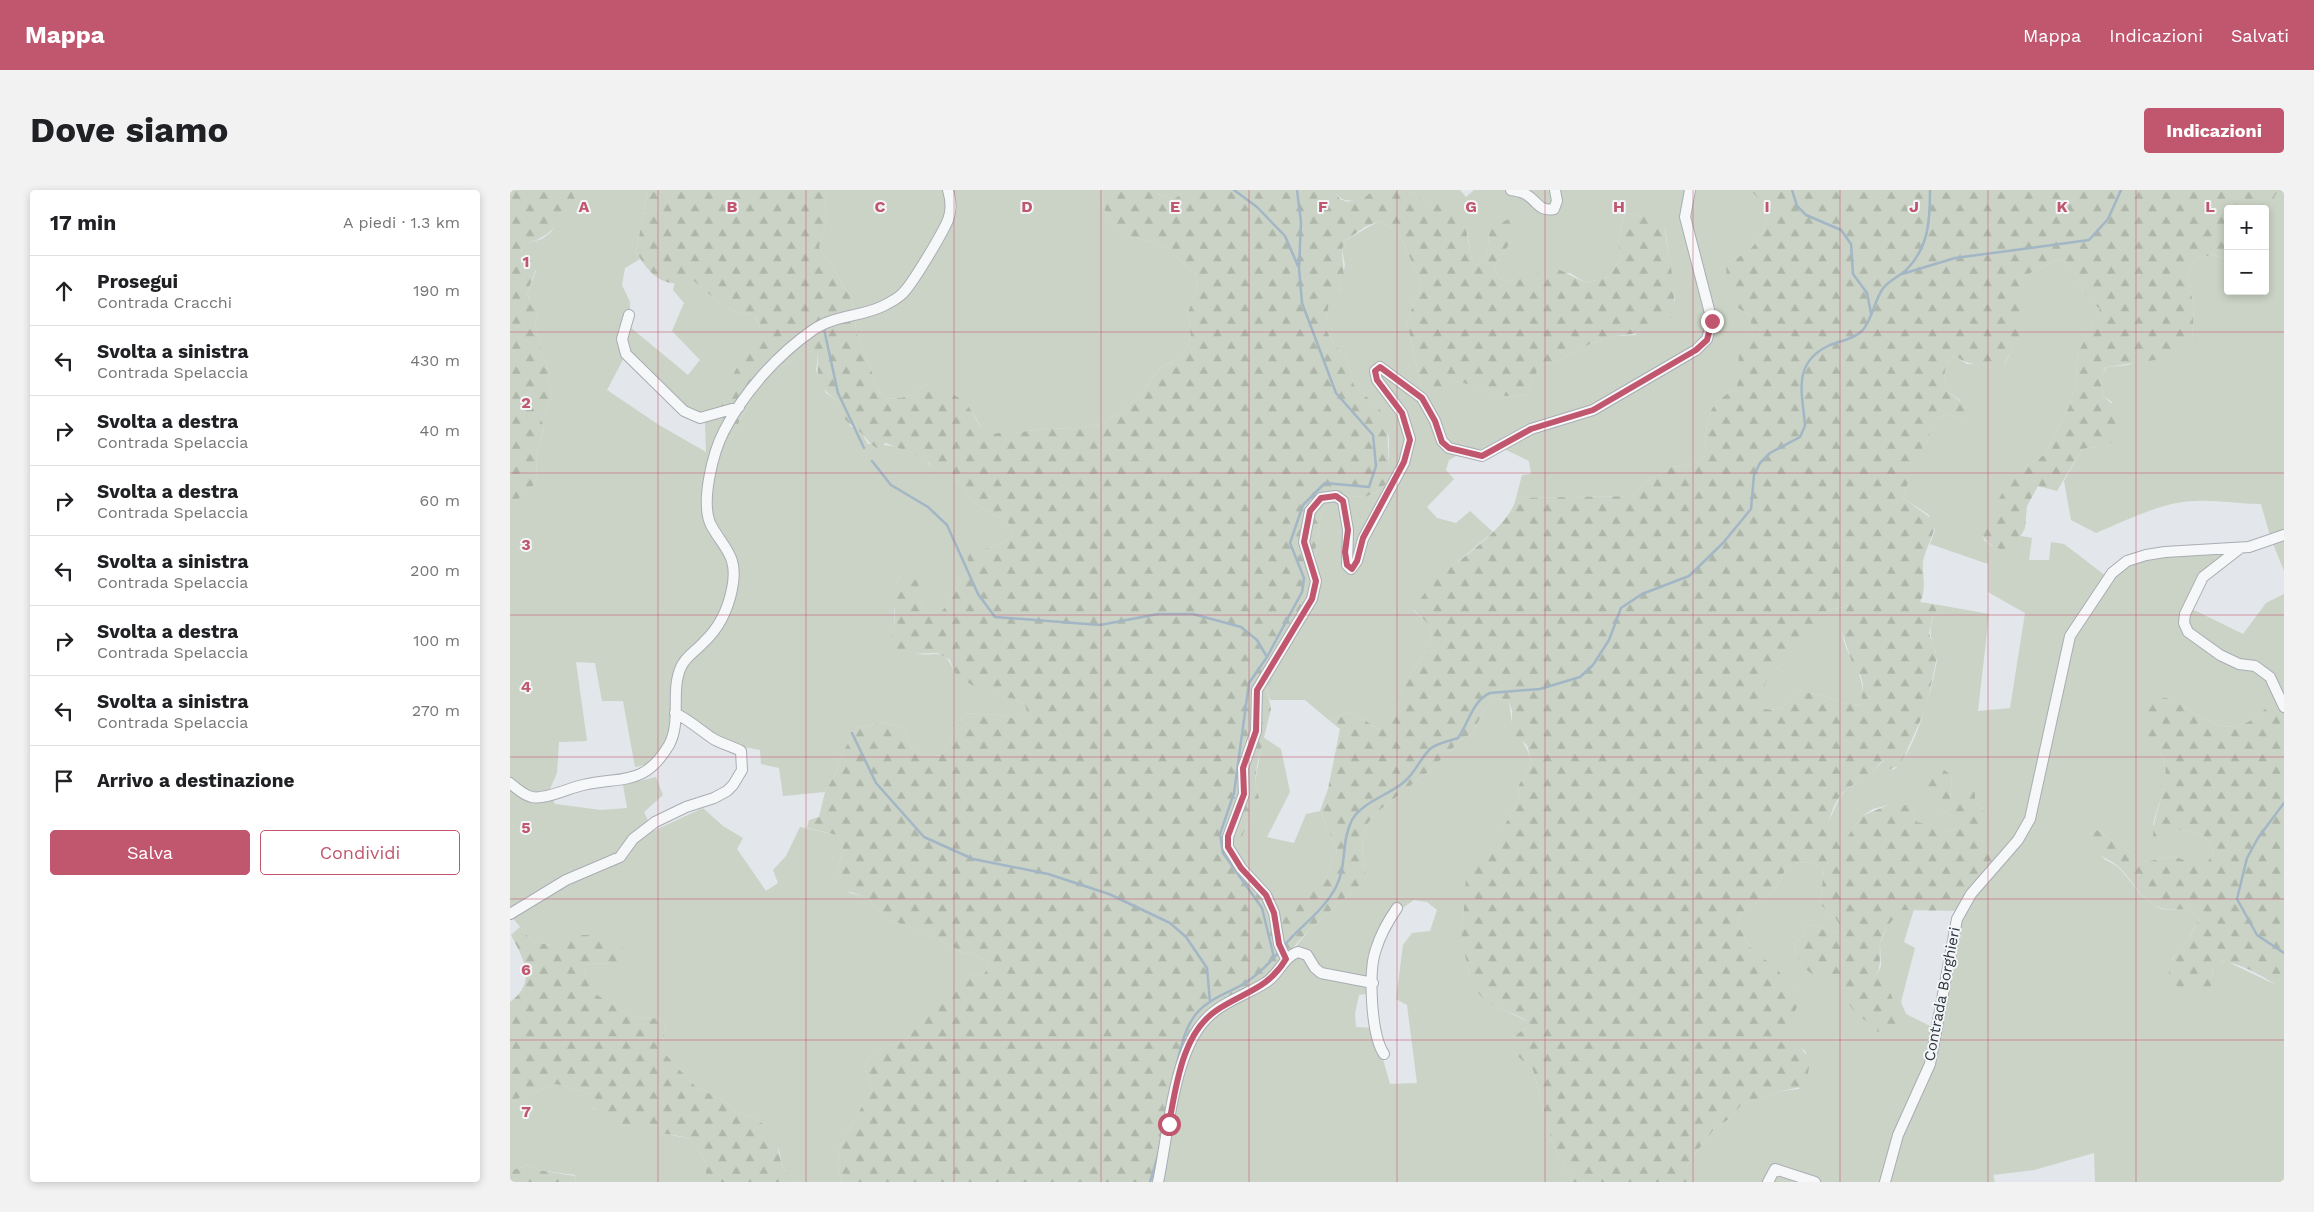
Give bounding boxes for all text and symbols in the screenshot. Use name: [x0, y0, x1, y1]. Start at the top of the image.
text: Mappa: [25, 21, 105, 49]
text: Mappa: [2023, 25, 2081, 46]
text: Indicazioni: [2109, 25, 2203, 46]
text: Salvati: [2231, 25, 2289, 46]
button: Indicazioni: [2144, 108, 2284, 153]
text: Dove siamo: [30, 109, 228, 151]
text: A: [579, 197, 590, 216]
text: B: [727, 197, 738, 216]
text: C: [875, 197, 886, 216]
text: D: [1021, 197, 1033, 216]
text: E: [1170, 197, 1180, 216]
text: F: [1318, 197, 1328, 216]
text: G: [1465, 197, 1477, 216]
text: H: [1613, 197, 1625, 216]
text: I: [1764, 197, 1770, 216]
text: J: [1909, 197, 1919, 216]
text: K: [2056, 197, 2068, 216]
text: L: [2205, 197, 2215, 216]
map controls: [2224, 205, 2269, 295]
button: +: [2224, 205, 2269, 250]
text: 17 min: [50, 210, 116, 235]
text: A piedi · 1.3 km: [343, 213, 460, 232]
button: −: [2224, 250, 2269, 295]
text: 1: [523, 252, 529, 271]
text: Prosegui: [97, 270, 178, 293]
icon: ahead: [50, 277, 78, 305]
text: 190 m: [413, 281, 460, 300]
text: Contrada Cracchi: [97, 293, 232, 312]
route end: [1701, 310, 1724, 333]
text: Svolta a sinistra: [97, 340, 248, 363]
icon: left: [50, 347, 78, 375]
text: 430 m: [410, 351, 460, 370]
text: Contrada Spelaccia: [97, 363, 248, 382]
text: 2: [521, 393, 531, 412]
text: Svolta a destra: [97, 410, 238, 433]
icon: right: [50, 417, 78, 445]
text: 40 m: [420, 421, 460, 440]
text: Contrada Spelaccia: [97, 433, 248, 452]
text: Svolta a destra: [97, 480, 238, 503]
icon: right: [50, 487, 78, 515]
text: 60 m: [420, 491, 460, 510]
text: Contrada Spelaccia: [97, 503, 248, 522]
text: 3: [521, 535, 531, 554]
text: Svolta a sinistra: [97, 550, 248, 573]
icon: left: [50, 557, 78, 585]
text: 200 m: [410, 561, 460, 580]
text: Contrada Spelaccia: [97, 573, 248, 592]
text: Svolta a destra: [97, 620, 238, 643]
icon: right: [50, 627, 78, 655]
text: 100 m: [413, 631, 460, 650]
text: Contrada Spelaccia: [97, 643, 248, 662]
text: 4: [521, 677, 531, 696]
text: Svolta a sinistra: [97, 690, 248, 713]
icon: left: [50, 697, 78, 725]
text: 270 m: [412, 701, 460, 720]
text: Contrada Spelaccia: [97, 713, 248, 732]
icon: arrive: [50, 767, 78, 795]
text: Arrivo a destinazione: [97, 769, 294, 792]
text: 5: [521, 818, 531, 837]
button: Salva: [50, 830, 250, 875]
button: Condividi: [260, 830, 460, 875]
street label: Contrada Borghieri: [1920, 925, 1964, 1063]
text: 6: [521, 960, 531, 979]
text: 7: [521, 1102, 531, 1121]
route start: [1158, 1113, 1181, 1136]

